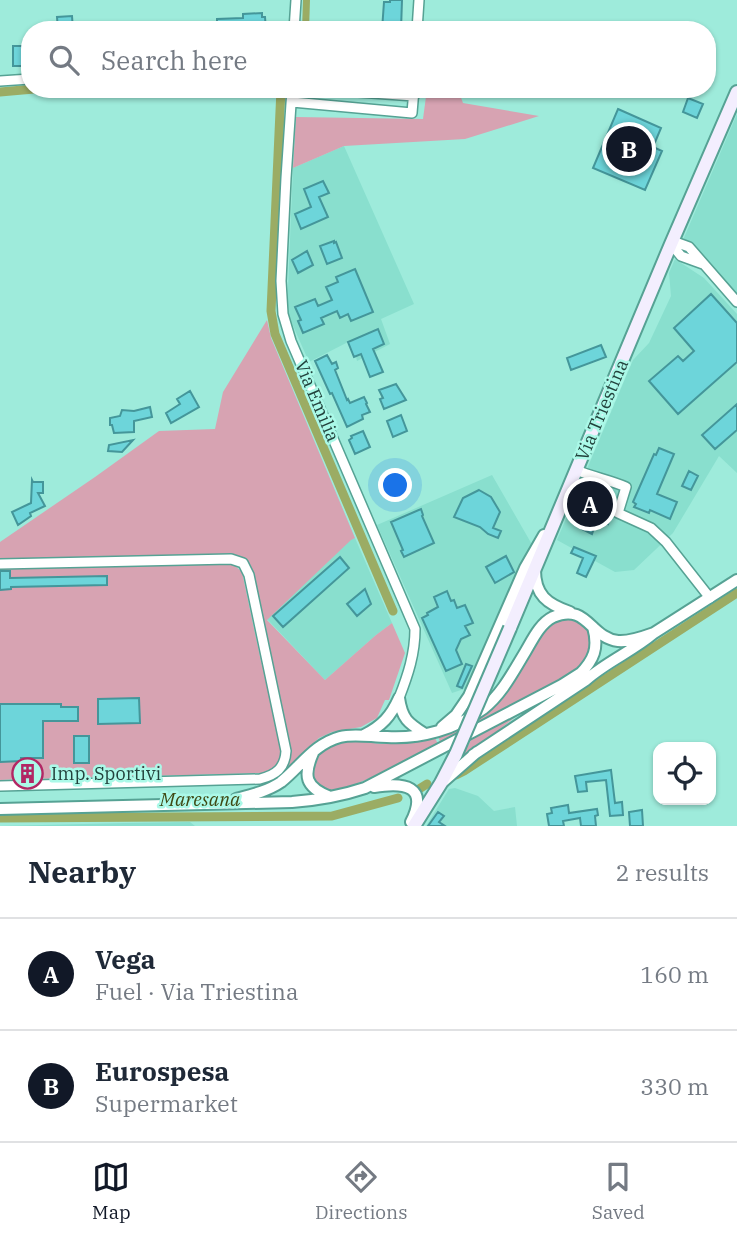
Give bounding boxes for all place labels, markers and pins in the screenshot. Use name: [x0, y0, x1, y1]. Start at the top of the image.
pin: B: [606, 123, 652, 175]
pin: A: [567, 478, 613, 530]
building icon: Imp. Sportivi: [11, 757, 45, 791]
place label: Imp. Sportivi: [51, 762, 162, 785]

